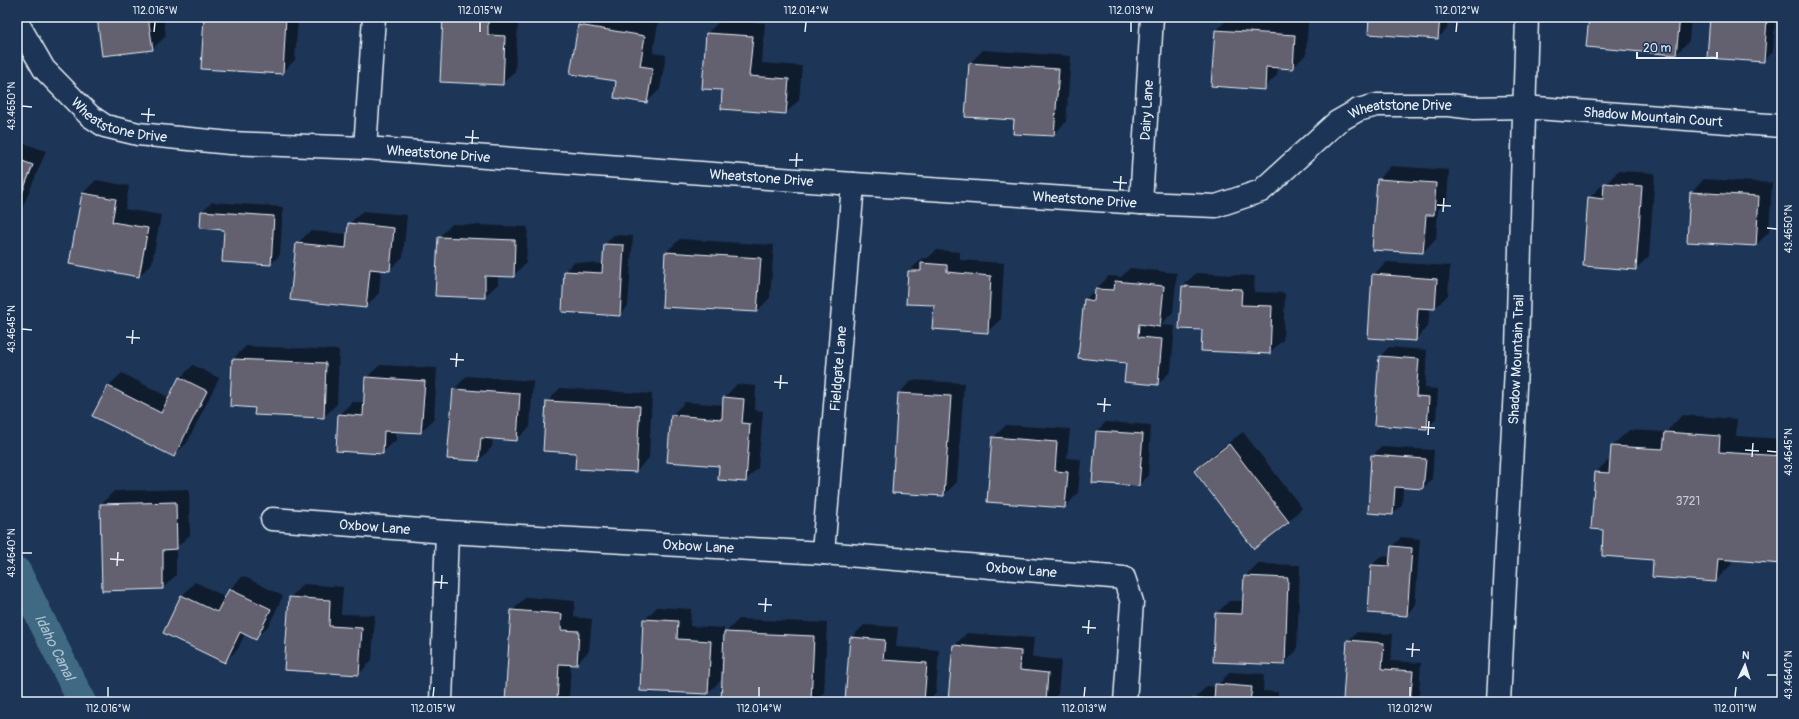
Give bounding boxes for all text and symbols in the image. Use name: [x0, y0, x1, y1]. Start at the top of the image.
text: 112.016°W: [132, 5, 178, 17]
text: 112.015°W: [458, 5, 503, 17]
text: 112.014°W: [783, 5, 829, 17]
text: 112.013°W: [1109, 5, 1154, 17]
text: 112.012°W: [1435, 5, 1480, 17]
scale bar: [1637, 34, 1717, 60]
text: 20 m: [1643, 41, 1672, 56]
street label: Dairy Lane: [1137, 79, 1157, 141]
text: 43.4650°N: [6, 81, 18, 130]
street label: Wheatstone Drive: [67, 94, 168, 146]
street label: Wheatstone Drive: [1345, 97, 1452, 123]
street label: Shadow Mountain Court: [1583, 103, 1724, 131]
street label: Wheatstone Drive: [386, 142, 491, 166]
street label: Wheatstone Drive: [709, 166, 814, 190]
street label: Wheatstone Drive: [1032, 188, 1137, 212]
text: 43.4650°N: [1783, 204, 1795, 253]
street label: Shadow Mountain Trail: [1505, 294, 1528, 425]
text: 43.4645°N: [6, 305, 18, 353]
street label: Fieldgate Lane: [827, 325, 850, 412]
text: 43.4645°N: [1783, 428, 1795, 476]
house number: 3721: [1676, 494, 1700, 509]
street label: Oxbow Lane: [338, 516, 411, 538]
text: 43.4640°N: [6, 528, 18, 577]
street label: Oxbow Lane: [662, 536, 734, 557]
street label: Oxbow Lane: [985, 559, 1058, 581]
water label: Idaho Canal: [30, 611, 79, 685]
north arrow: [1725, 645, 1765, 685]
text: N: [1741, 649, 1750, 662]
text: 43.4640°N: [1783, 650, 1795, 699]
text: 112.016°W: [85, 703, 131, 715]
text: 112.015°W: [411, 703, 456, 715]
text: 112.014°W: [736, 703, 782, 715]
text: 112.013°W: [1062, 703, 1107, 715]
text: 112.012°W: [1388, 703, 1433, 715]
text: 112.011°W: [1713, 703, 1757, 715]

